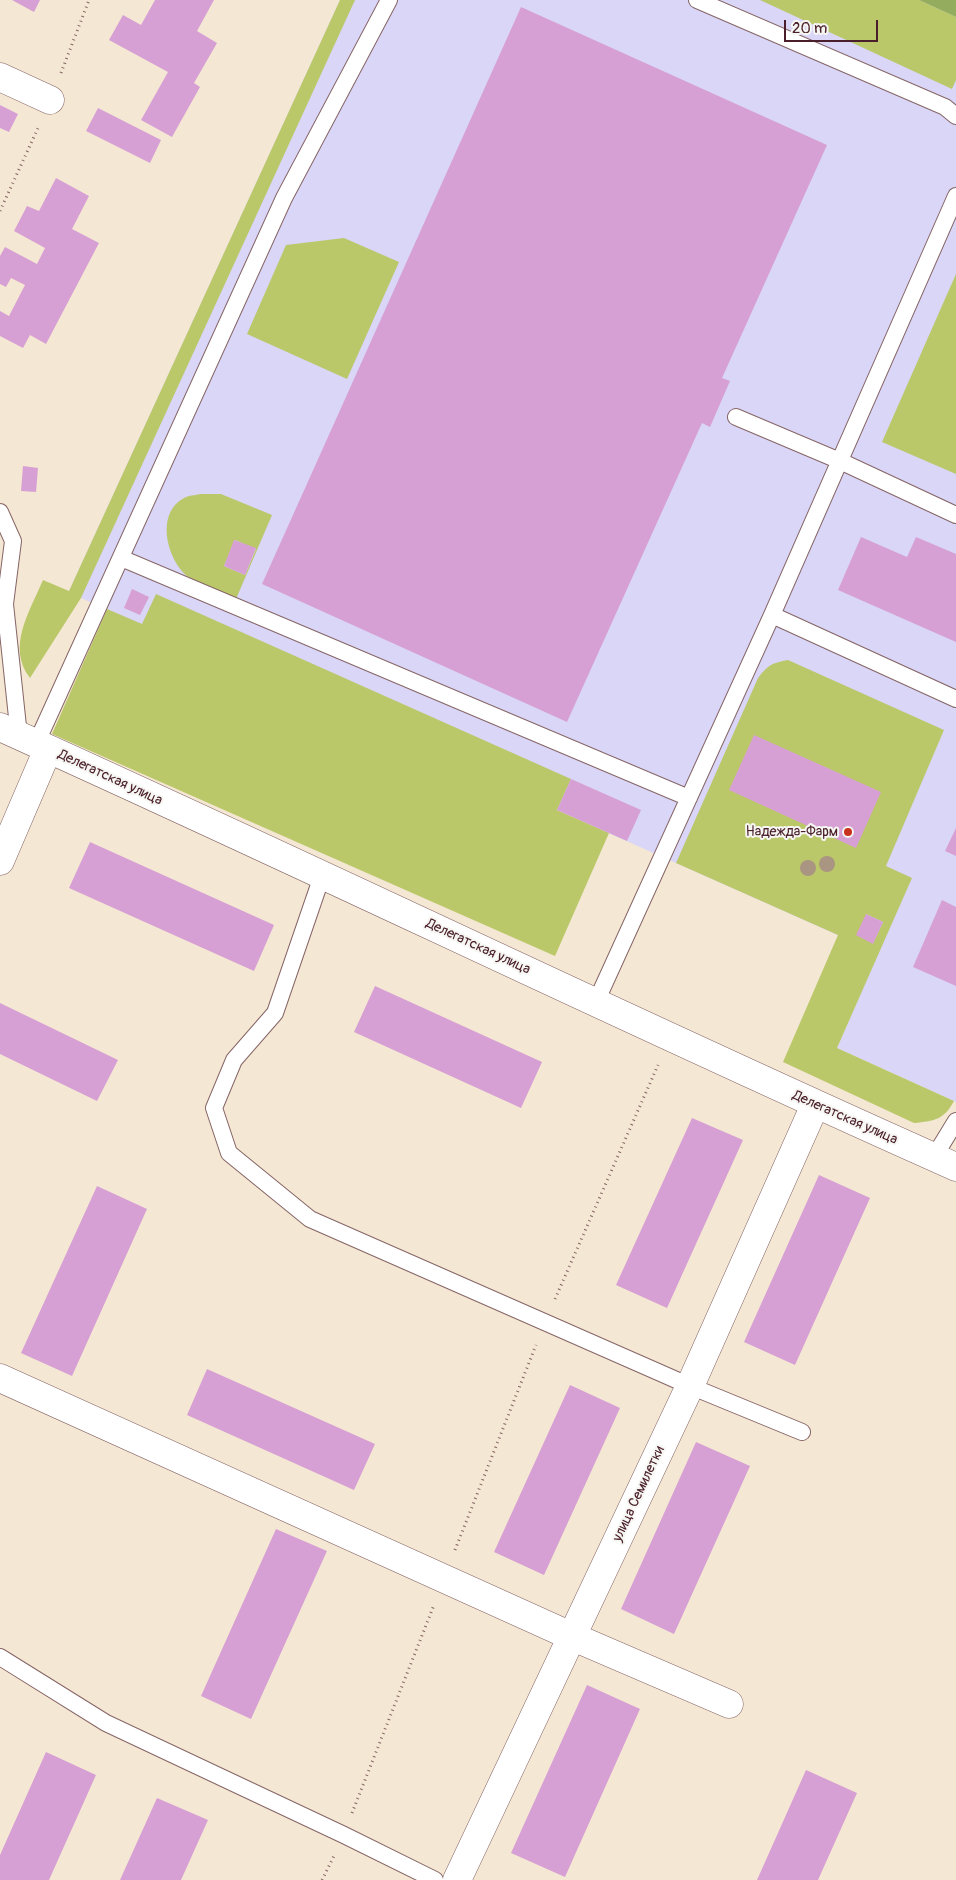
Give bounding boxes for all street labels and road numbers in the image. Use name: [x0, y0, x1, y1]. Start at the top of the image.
street label: Делегатская улица: [55, 746, 165, 810]
street label: Делегатская улица: [423, 915, 533, 979]
street label: Делегатская улица: [790, 1087, 900, 1149]
street label: улица Семилетки: [609, 1443, 669, 1545]

